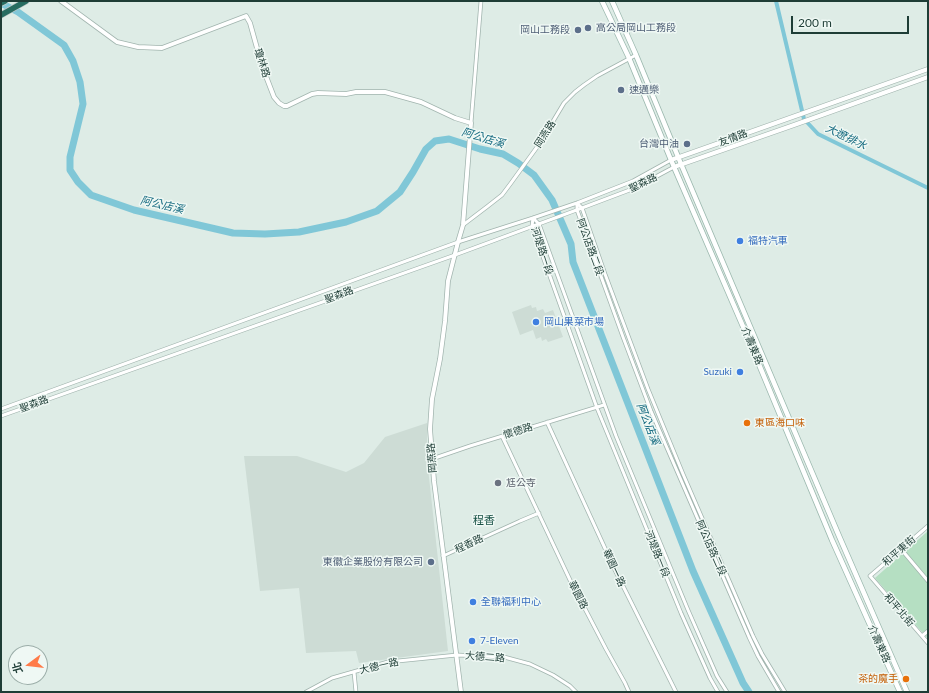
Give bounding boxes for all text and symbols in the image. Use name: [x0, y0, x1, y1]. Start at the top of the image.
scale bar: [793, 8, 911, 34]
text: 200 m: [798, 15, 832, 30]
place label: 高公局岡山工務段: [596, 22, 676, 34]
marker: 高公局岡山工務段: [583, 23, 593, 33]
place label: 岡山工務段: [520, 24, 570, 36]
marker: 岡山工務段: [573, 25, 583, 35]
street label: 瓊林路: [252, 47, 272, 79]
place label: 速邁樂: [629, 84, 659, 96]
marker: 速邁樂: [616, 85, 626, 95]
street label: 岡燕路: [532, 118, 558, 150]
water label: 大遼排水: [823, 121, 869, 153]
water label: 阿公店溪: [460, 125, 506, 151]
street label: 友情路: [717, 127, 749, 149]
place label: 台灣中油: [639, 138, 679, 150]
marker: 台灣中油: [682, 139, 692, 149]
street label: 聖森路: [627, 171, 659, 195]
water label: 阿公店溪: [139, 194, 185, 216]
street label: 阿公店路二段: [574, 217, 606, 277]
street label: 河堤路一段: [529, 225, 555, 277]
place label: 福特汽車: [748, 235, 788, 247]
marker: 福特汽車: [735, 236, 745, 246]
street label: 聖森路: [323, 284, 355, 306]
place label: 岡山果菜市場: [544, 316, 604, 328]
marker: 岡山果菜市場: [531, 317, 541, 327]
street label: 介壽東路: [739, 325, 765, 367]
place label: Suzuki: [704, 366, 732, 378]
marker: Suzuki: [735, 367, 745, 377]
street label: 聖森路: [18, 393, 50, 415]
water label: 阿公店溪: [634, 401, 662, 447]
place label: 東區海口味: [755, 417, 805, 429]
marker: 東區海口味: [742, 418, 752, 428]
street label: 懷德路: [502, 421, 534, 441]
street label: 岡燕路: [425, 443, 439, 473]
place label: 尪公寺: [506, 477, 536, 489]
marker: 尪公寺: [493, 478, 503, 488]
district label: 程香: [473, 513, 495, 527]
street label: 阿公店路二段: [693, 518, 729, 578]
street label: 河堤路一段: [642, 529, 672, 579]
street label: 程香路: [453, 532, 485, 556]
street label: 和平東街: [880, 533, 918, 569]
street label: 華園一路: [600, 547, 628, 589]
place label: 東徽企業股份有限公司: [323, 556, 423, 568]
marker: 東徽企業股份有限公司: [426, 557, 436, 567]
street label: 華園路: [566, 579, 590, 611]
street label: 和平北街: [881, 591, 917, 629]
place label: 全聯福利中心: [481, 596, 541, 608]
marker: 全聯福利中心: [468, 597, 478, 607]
street label: 介壽東路: [865, 623, 893, 665]
place label: 7-Eleven: [480, 635, 519, 647]
marker: 7-Eleven: [467, 636, 477, 646]
north arrow: [8, 645, 48, 685]
street label: 大德二路: [465, 650, 505, 664]
street label: 大德一路: [358, 656, 400, 676]
text: 北: [9, 661, 25, 675]
place label: 茶的魔手: [858, 673, 898, 685]
marker: 茶的魔手: [901, 674, 911, 684]

